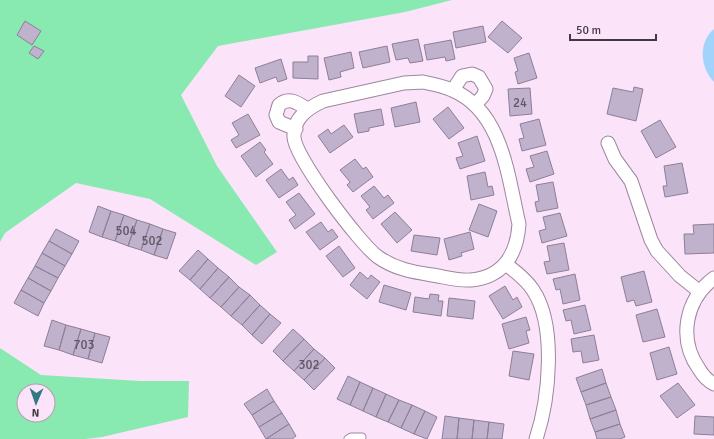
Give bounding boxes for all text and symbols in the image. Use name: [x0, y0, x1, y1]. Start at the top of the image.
scale bar: [570, 16, 656, 42]
text: 50 m: [576, 23, 601, 38]
house number: 24: [513, 95, 527, 111]
house number: 504: [115, 223, 137, 239]
house number: 502: [141, 233, 163, 249]
house number: 703: [73, 337, 95, 353]
house number: 302: [298, 357, 320, 373]
north arrow: [16, 383, 56, 423]
text: N: [32, 406, 40, 419]

